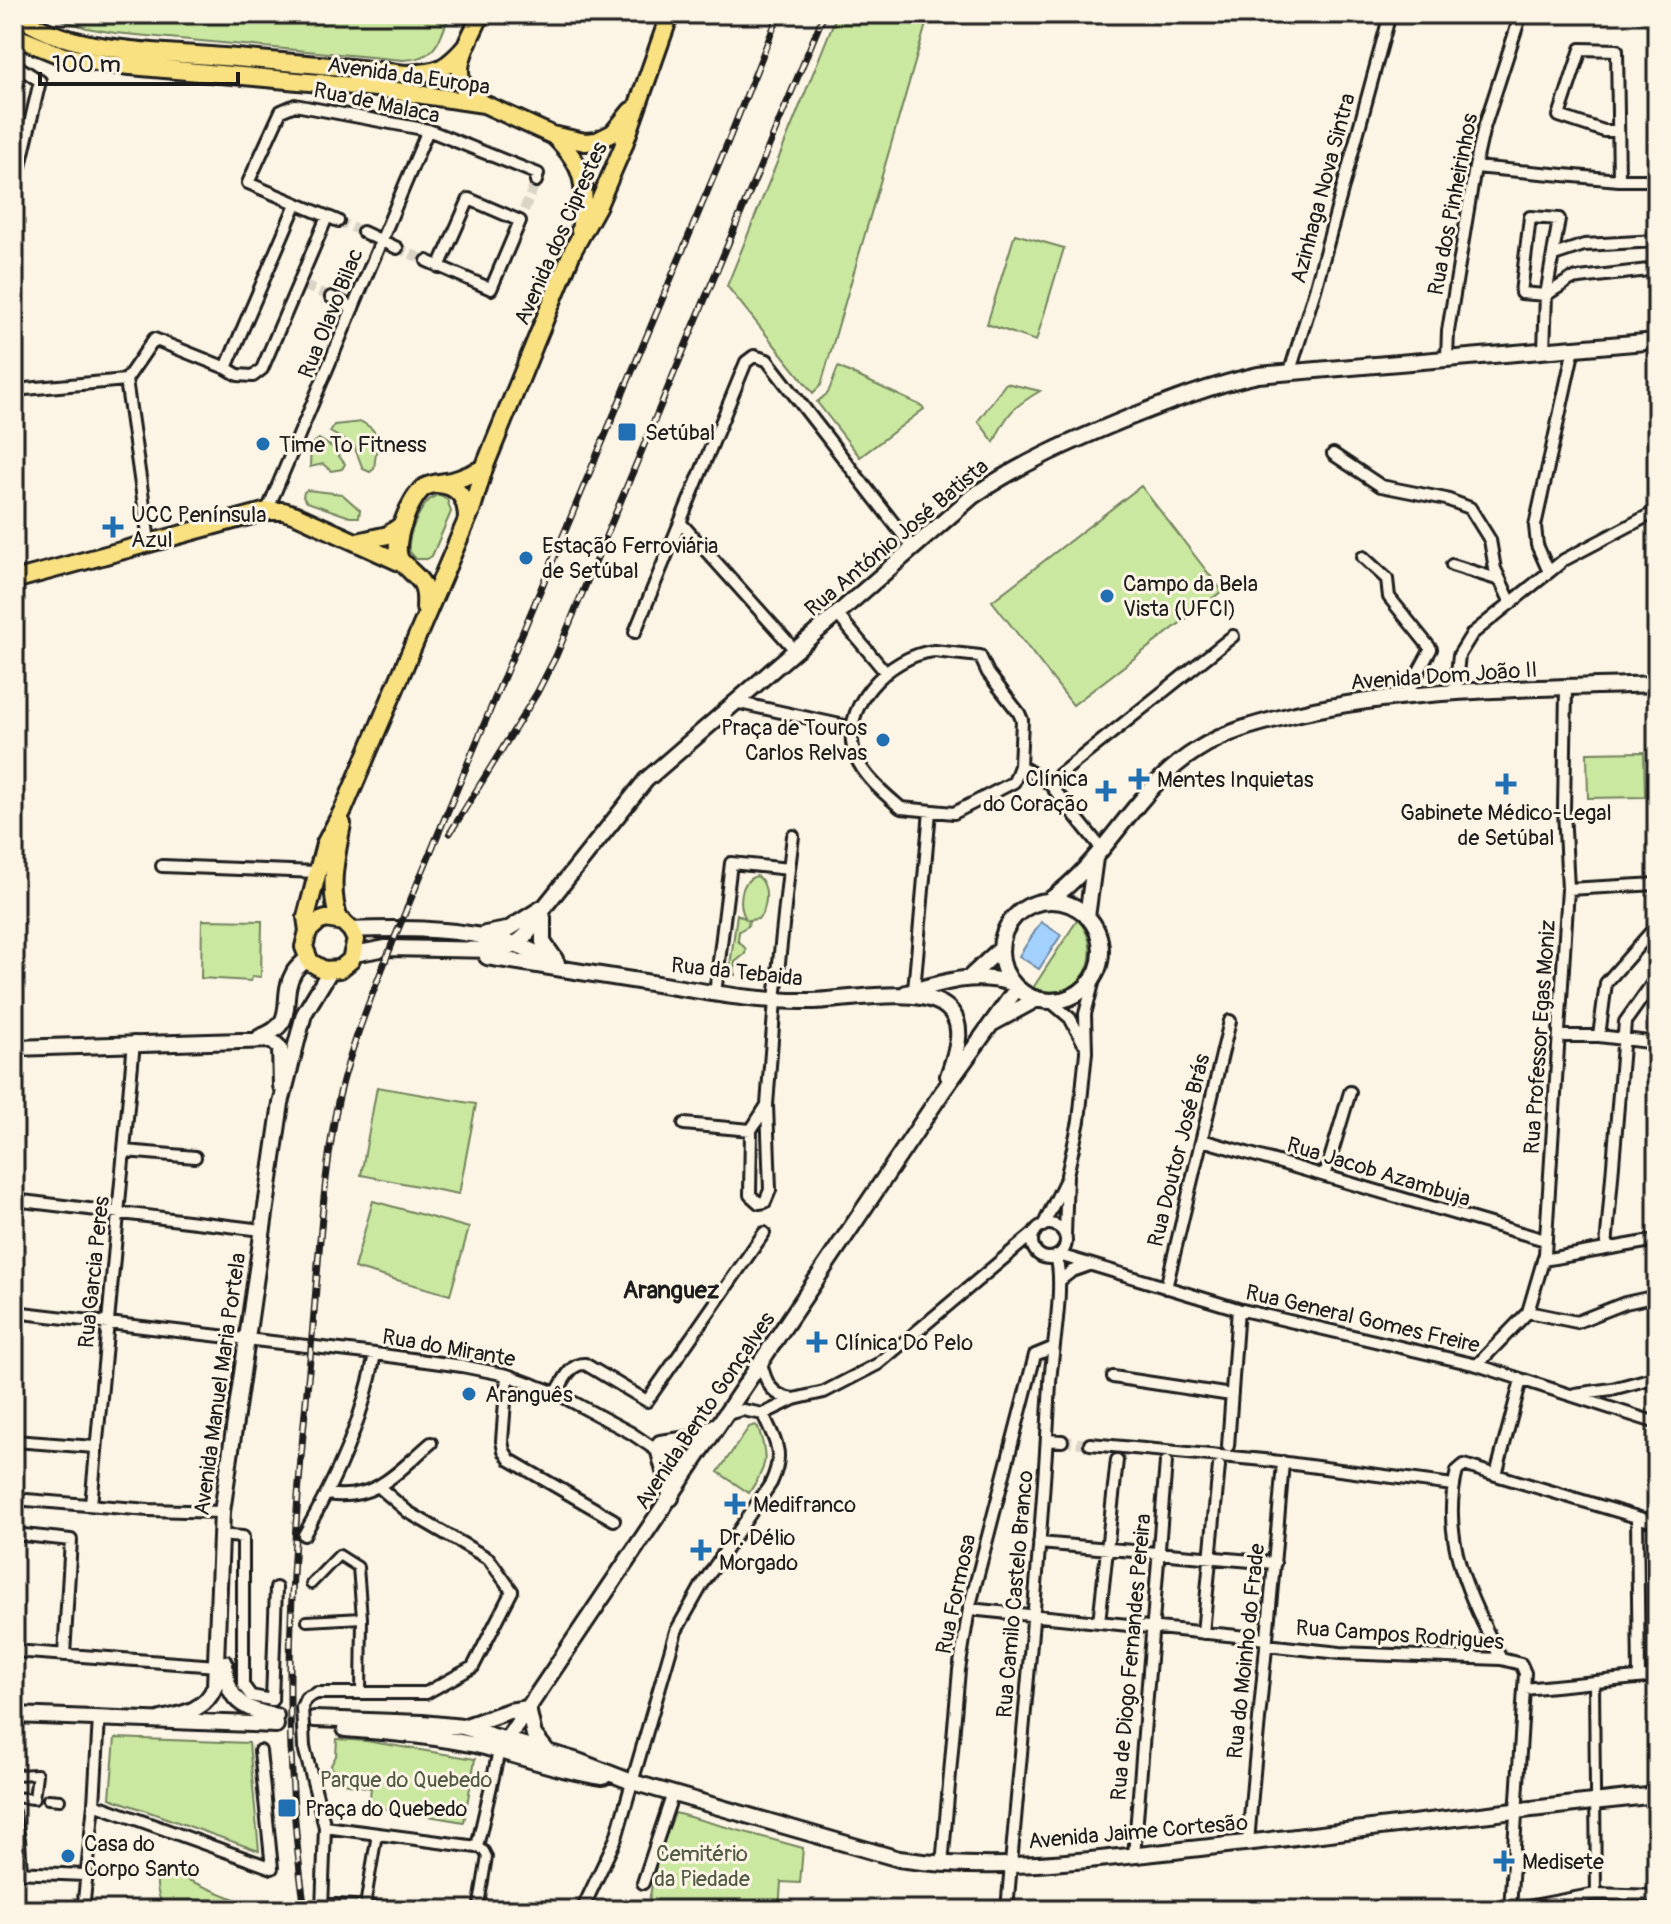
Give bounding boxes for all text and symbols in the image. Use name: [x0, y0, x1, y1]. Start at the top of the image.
scale bar: [40, 36, 238, 86]
text: 100 m: [52, 50, 121, 79]
street label: Avenida da Europa: [326, 51, 492, 101]
street label: Rua de Malaca: [311, 76, 442, 130]
street label: Azinhaga Nova Sintra: [1284, 90, 1362, 286]
street label: Rua dos Pinheirinhos: [1422, 111, 1484, 298]
street label: Avenida dos Ciprestes: [508, 137, 614, 329]
street label: Rua Olavo Bilac: [292, 244, 370, 382]
place label: Setúbal: [645, 419, 715, 447]
marker: Setúbal: [616, 421, 638, 443]
place label: Time To Fitness: [279, 431, 427, 459]
marker: Time To Fitness: [254, 435, 272, 453]
street label: Rua António José Batista: [799, 453, 994, 623]
place label: UCC Península Azul: [131, 501, 267, 554]
marker: UCC Península Azul: [102, 516, 124, 538]
place label: Estação Ferroviária de Setúbal: [542, 532, 718, 585]
marker: Estação Ferroviária de Setúbal: [517, 549, 535, 567]
place label: Campo da Bela Vista (UFCI): [1123, 570, 1258, 623]
marker: Campo da Bela Vista (UFCI): [1098, 587, 1116, 605]
street label: Avenida Dom João II: [1350, 655, 1539, 696]
place label: Praça de Touros Carlos Relvas: [721, 714, 867, 767]
marker: Praça de Touros Carlos Relvas: [874, 731, 892, 749]
place label: Clínica do Coração: [983, 765, 1088, 818]
place label: Mentes Inquietas: [1157, 766, 1314, 794]
marker: Mentes Inquietas: [1128, 768, 1150, 790]
marker: Gabinete Médico-Legal de Setúbal: [1495, 773, 1517, 795]
marker: Clínica do Coração: [1095, 780, 1117, 802]
place label: Gabinete Médico-Legal de Setúbal: [1400, 799, 1612, 852]
street label: Rua Professor Egas Moniz: [1518, 919, 1562, 1155]
street label: Rua da Tebaida: [670, 951, 804, 993]
street label: Rua Doutor José Brás: [1141, 1051, 1217, 1250]
street label: Rua Jacob Azambuja: [1283, 1131, 1474, 1213]
street label: Rua Garcia Peres: [72, 1195, 116, 1349]
street label: Avenida Manuel Maria Portela: [188, 1251, 252, 1517]
district label: Aranguez: [623, 1276, 720, 1305]
street label: Rua General Gomes Freire: [1243, 1278, 1483, 1360]
street label: Avenida Bento Gonçalves: [628, 1306, 781, 1515]
street label: Rua do Mirante: [380, 1322, 518, 1374]
place label: Clínica Do Pelo: [835, 1329, 973, 1357]
marker: Clínica Do Pelo: [806, 1331, 828, 1353]
place label: Aranguês: [485, 1381, 573, 1409]
marker: Aranguês: [460, 1385, 478, 1403]
street label: Rua Camilo Castelo Branco: [990, 1469, 1040, 1719]
place label: Medifranco: [753, 1491, 856, 1519]
marker: Medifranco: [724, 1493, 746, 1515]
street label: Rua de Diogo Fernandes Pereira: [1104, 1512, 1157, 1802]
place label: Dr. Délio Morgado: [719, 1524, 798, 1577]
street label: Rua Formosa: [930, 1532, 982, 1657]
marker: Dr. Délio Morgado: [690, 1539, 712, 1561]
street label: Rua do Moinho do Frade: [1221, 1542, 1271, 1760]
street label: Rua Campos Rodrigues: [1295, 1614, 1505, 1656]
park label: Parque do Quebedo: [320, 1766, 492, 1794]
place label: Praça do Quebedo: [305, 1795, 467, 1823]
marker: Praça do Quebedo: [276, 1797, 298, 1819]
street label: Avenida Jaime Cortesão: [1027, 1808, 1249, 1856]
place label: Casa do Corpo Santo: [84, 1830, 200, 1883]
park label: Cemitério da Piedade: [654, 1840, 750, 1893]
marker: Casa do Corpo Santo: [59, 1847, 77, 1865]
place label: Medisete: [1522, 1848, 1604, 1876]
marker: Medisete: [1493, 1850, 1515, 1872]

